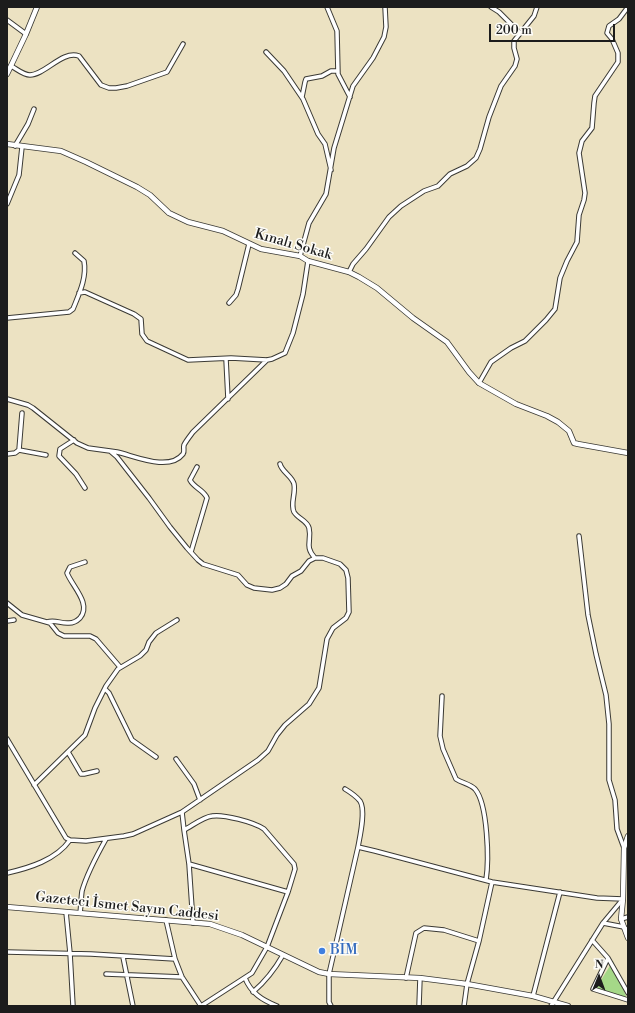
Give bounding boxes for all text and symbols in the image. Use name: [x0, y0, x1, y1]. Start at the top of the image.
scale bar: [491, 16, 617, 42]
text: 200 m: [496, 23, 532, 38]
street label: Kınalı Sokak: [252, 226, 334, 264]
street label: Gazeteci İsmet Sayın Caddesi: [34, 889, 220, 925]
place label: BİM: [330, 943, 358, 959]
marker: BİM: [317, 946, 327, 956]
north arrow: [579, 957, 619, 997]
text: N: [595, 958, 604, 972]

